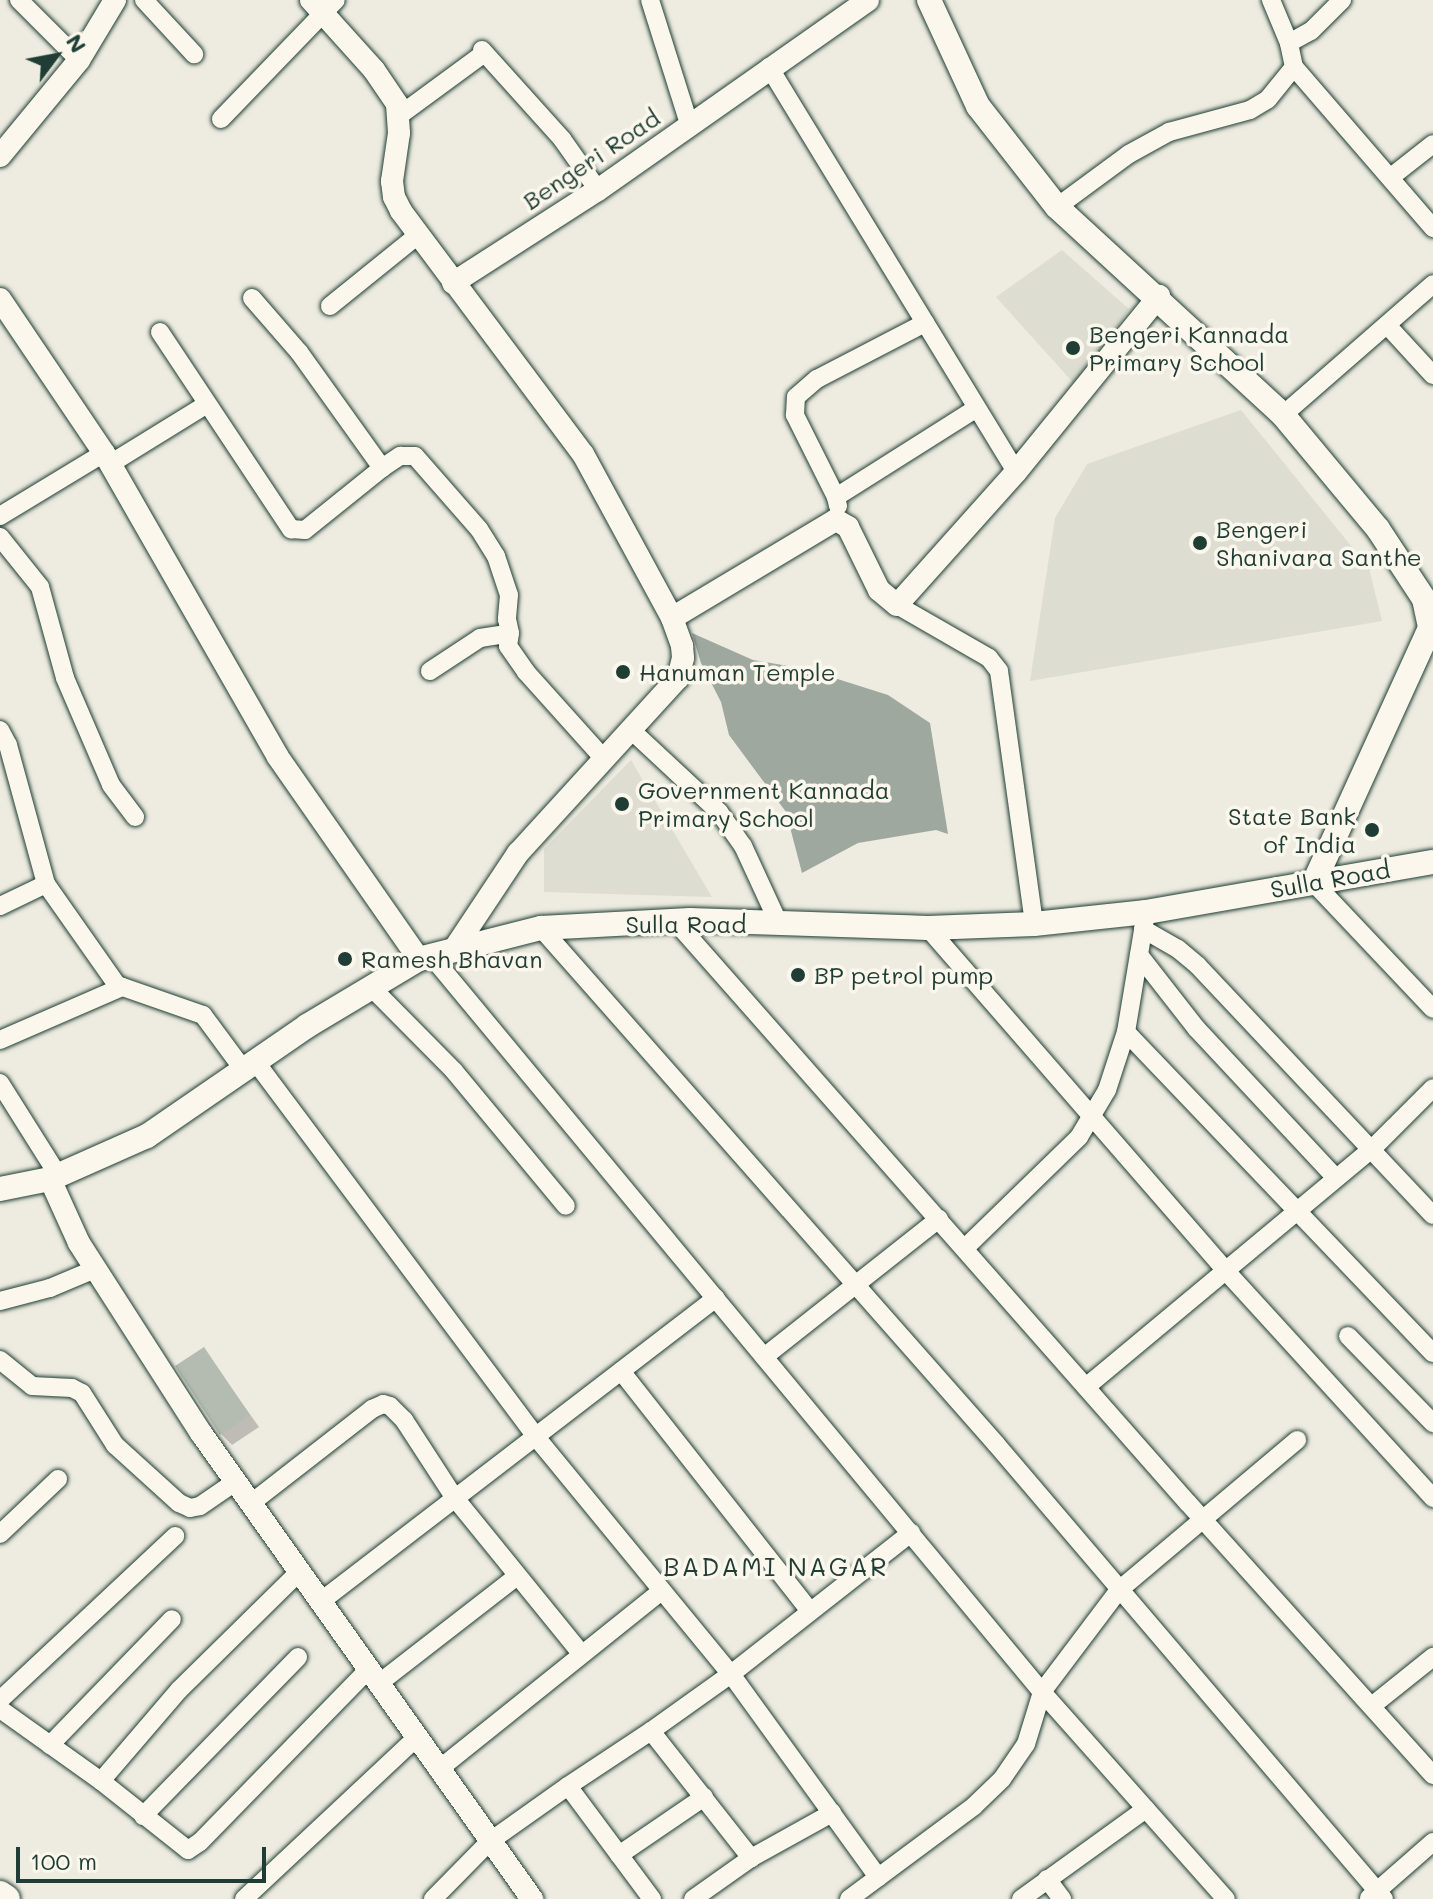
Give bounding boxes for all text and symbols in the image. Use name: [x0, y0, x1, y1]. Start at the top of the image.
north arrow: [16, 16, 96, 96]
text: N: [60, 28, 93, 58]
street label: Bengeri Road: [517, 103, 665, 215]
place label: Bengeri Kannada Primary School: [1089, 320, 1289, 376]
marker: Bengeri Kannada Primary School: [1064, 339, 1082, 357]
place label: Bengeri Shanivara Santhe: [1216, 515, 1422, 571]
marker: Bengeri Shanivara Santhe: [1191, 534, 1209, 552]
place label: Hanuman Temple: [639, 658, 836, 686]
marker: Hanuman Temple: [614, 663, 632, 681]
place label: Government Kannada Primary School: [638, 776, 890, 832]
marker: Government Kannada Primary School: [613, 795, 631, 813]
place label: State Bank of India: [1228, 802, 1356, 858]
marker: State Bank of India: [1363, 821, 1381, 839]
street label: Sulla Road: [1268, 854, 1392, 904]
street label: Sulla Road: [625, 910, 747, 938]
place label: Ramesh Bhavan: [361, 945, 543, 973]
marker: Ramesh Bhavan: [336, 950, 354, 968]
place label: BP petrol pump: [814, 961, 993, 989]
marker: BP petrol pump: [789, 966, 807, 984]
district label: BADAMI NAGAR: [663, 1551, 889, 1583]
scale bar: [20, 1831, 270, 1881]
text: 100 m: [30, 1845, 97, 1876]

